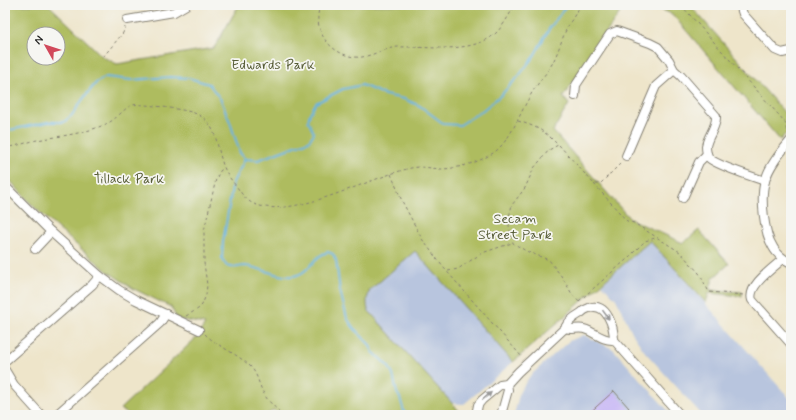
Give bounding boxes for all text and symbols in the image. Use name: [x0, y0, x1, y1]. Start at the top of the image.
north arrow: [26, 26, 66, 66]
text: N: [31, 33, 47, 48]
park label: Edwards Park: [231, 56, 315, 74]
park label: Tillack Park: [94, 170, 164, 188]
park label: Secam Street Park: [478, 210, 552, 244]
one-way arrow: [602, 309, 610, 320]
one-way arrow: [482, 391, 493, 400]

